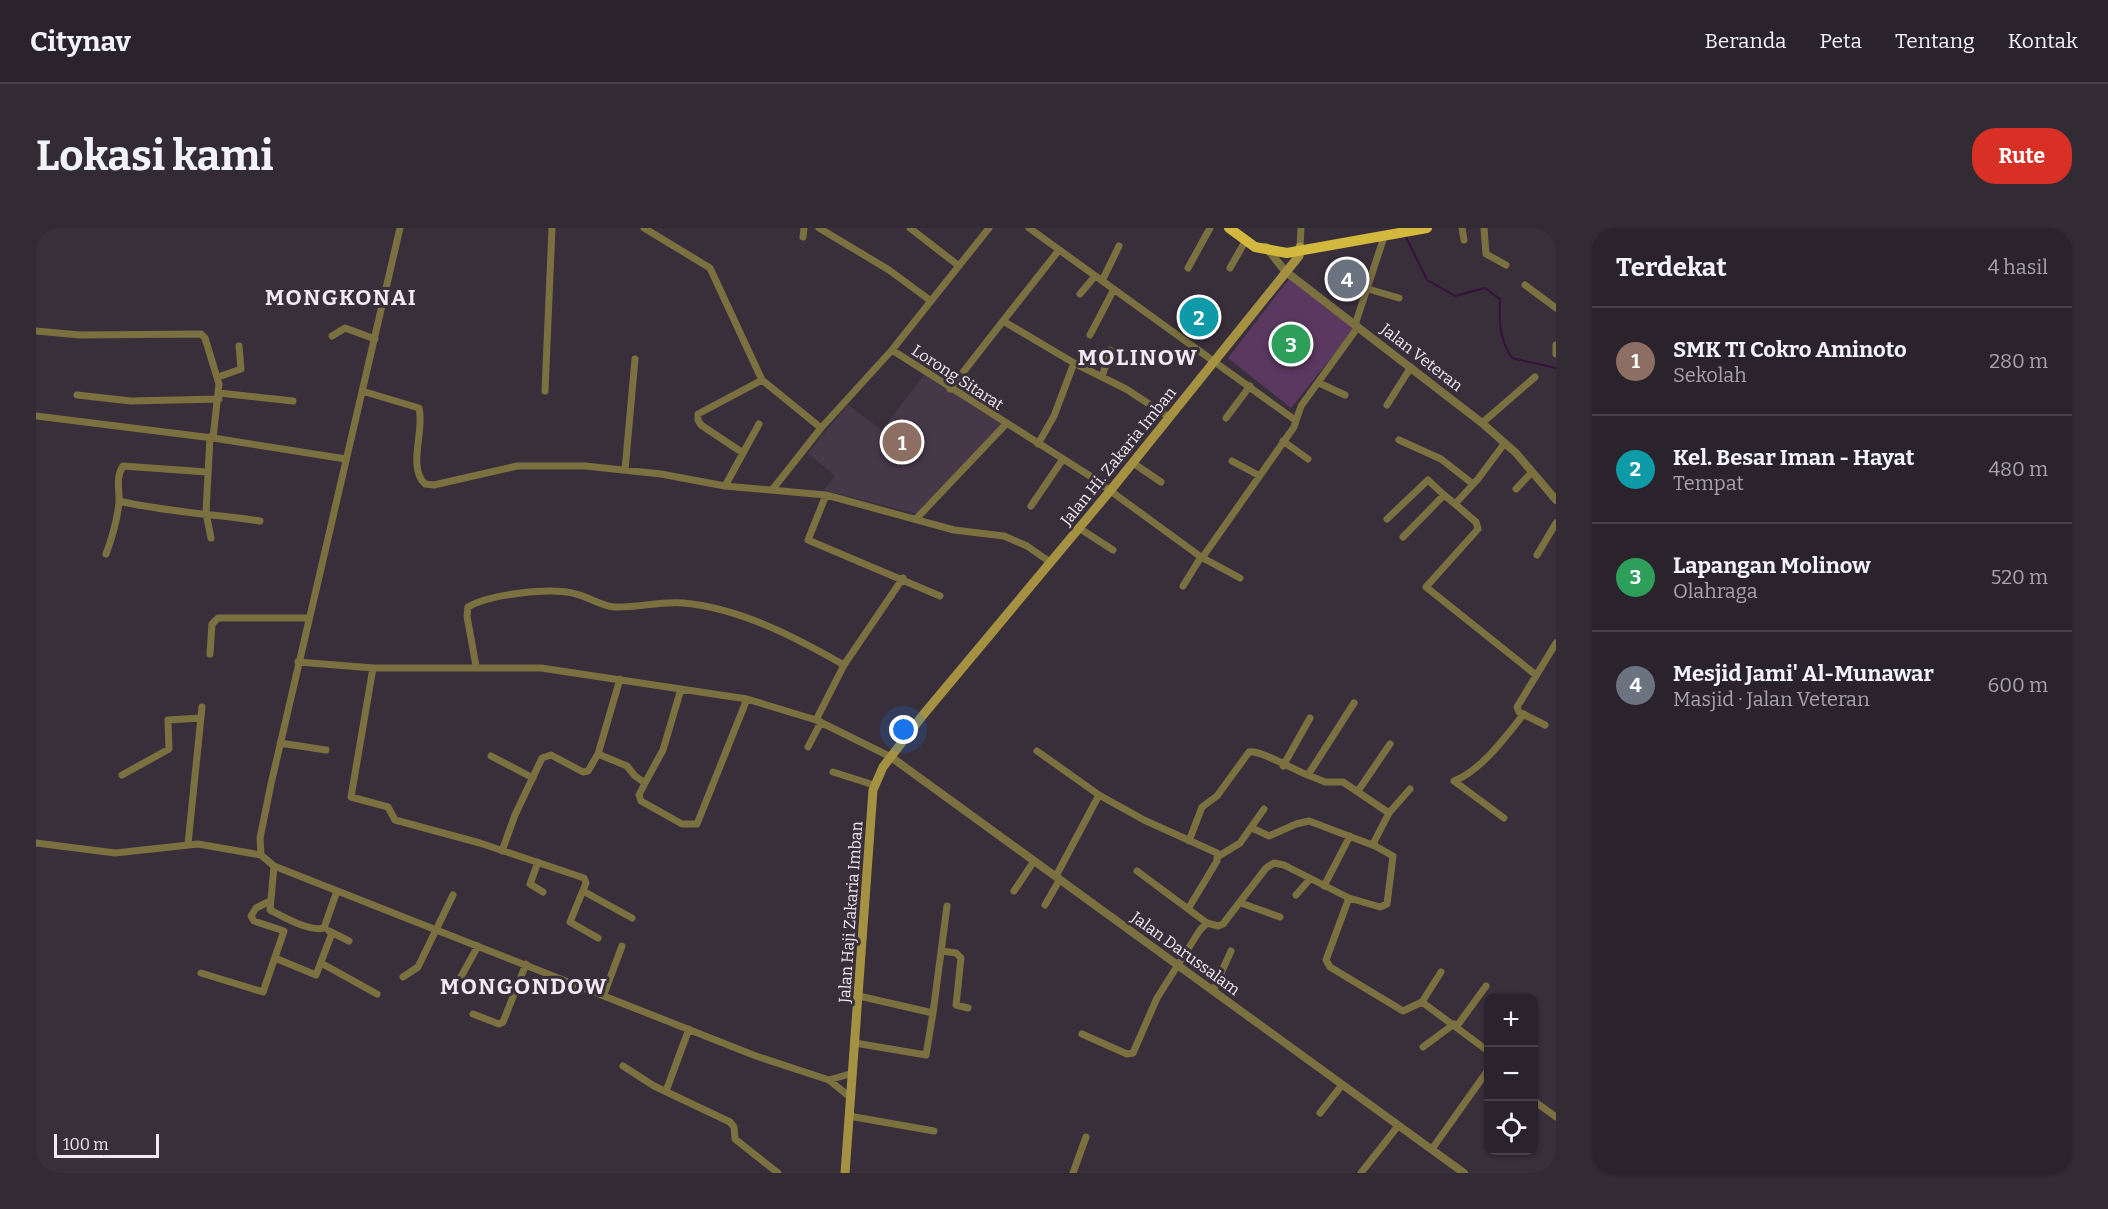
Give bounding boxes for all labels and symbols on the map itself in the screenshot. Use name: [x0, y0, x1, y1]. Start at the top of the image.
pin: 4: [1328, 256, 1366, 302]
district label: MONGKONAI: [265, 284, 417, 311]
pin: 2: [1180, 294, 1218, 340]
street label: Jalan Veteran: [1376, 319, 1466, 395]
pin: 3: [1272, 322, 1310, 366]
street label: Lorong Sitarat: [908, 341, 1007, 414]
district label: MOLINOW: [1078, 344, 1198, 371]
street label: Jalan Hi. Zakaria Imban: [1056, 383, 1180, 530]
pin: 1: [882, 420, 922, 464]
your location: [889, 715, 918, 744]
street label: Jalan Haji Zakaria Imban: [835, 821, 866, 1005]
street label: Jalan Darussalam: [1127, 907, 1244, 999]
district label: MONGONDOW: [440, 973, 608, 1000]
scale bar: [54, 1131, 159, 1158]

